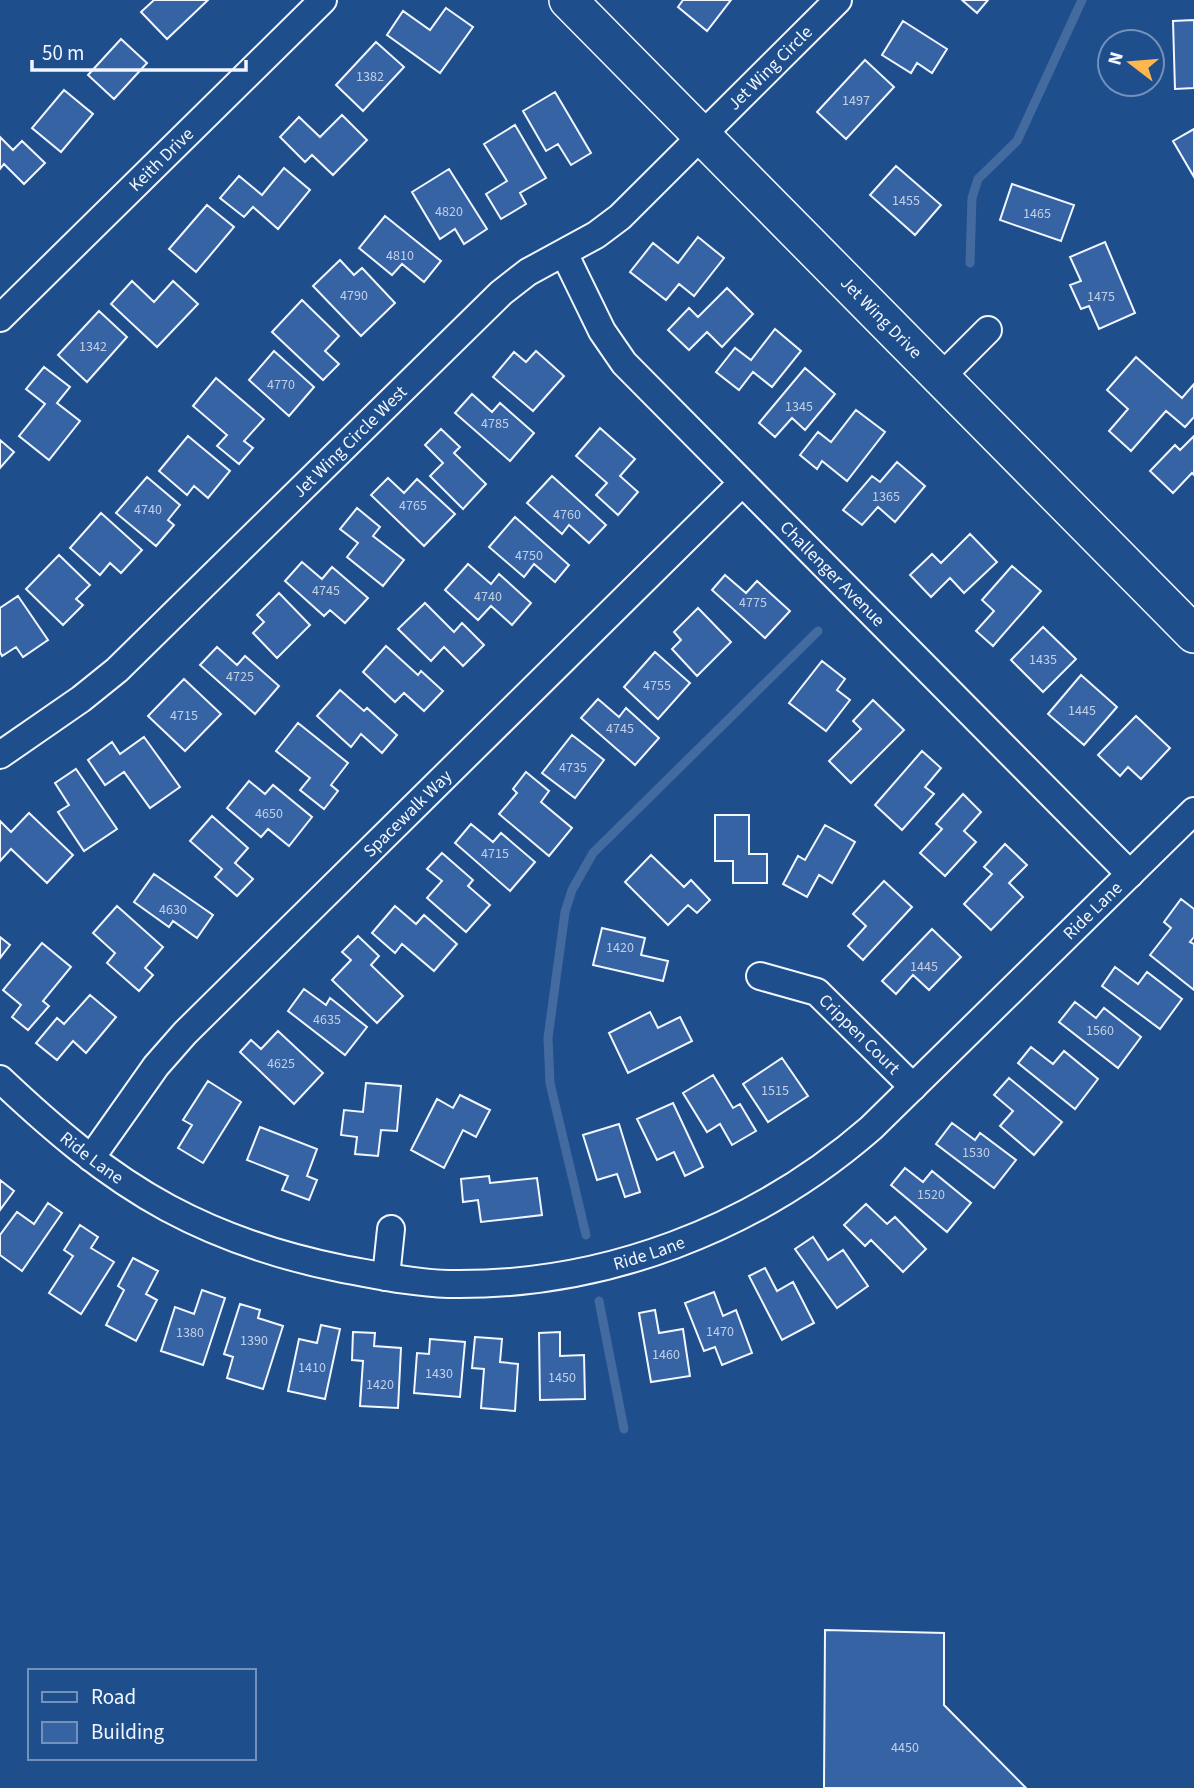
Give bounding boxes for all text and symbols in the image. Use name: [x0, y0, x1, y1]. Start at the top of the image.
street label: Jet Wing Circle: [722, 20, 818, 116]
scale bar: [32, 28, 245, 72]
north arrow: [1096, 28, 1166, 98]
text: 50 m: [42, 38, 84, 68]
text: N: [1101, 49, 1131, 69]
house number: 1382: [356, 67, 384, 87]
house number: 1497: [842, 91, 870, 111]
street label: Keith Drive: [123, 122, 200, 198]
house number: 1455: [892, 191, 920, 211]
house number: 4820: [435, 202, 463, 222]
house number: 1465: [1023, 204, 1051, 224]
house number: 4810: [386, 246, 414, 266]
street label: Jet Wing Drive: [834, 271, 928, 365]
house number: 4790: [340, 286, 368, 306]
house number: 1475: [1087, 287, 1115, 307]
house number: 1342: [79, 337, 107, 357]
house number: 4770: [267, 375, 295, 395]
street label: Jet Wing Circle West: [288, 380, 413, 503]
house number: 1345: [785, 397, 813, 417]
house number: 4785: [481, 414, 509, 434]
house number: 1365: [872, 487, 900, 507]
house number: 4765: [399, 496, 427, 516]
house number: 4740: [134, 500, 162, 520]
house number: 4760: [553, 505, 581, 525]
street label: Challenger Avenue: [774, 515, 890, 633]
house number: 4750: [515, 546, 543, 566]
house number: 4745: [312, 581, 340, 601]
house number: 4740: [474, 587, 502, 607]
house number: 4775: [739, 593, 767, 613]
house number: 1435: [1029, 650, 1057, 670]
house number: 4725: [226, 667, 254, 687]
house number: 4755: [643, 676, 671, 696]
house number: 1445: [1068, 701, 1096, 721]
house number: 4715: [170, 706, 198, 726]
house number: 4745: [606, 719, 634, 739]
house number: 4735: [559, 758, 587, 778]
street label: Spacewalk Way: [358, 764, 458, 863]
house number: 4650: [255, 804, 283, 824]
house number: 4715: [481, 844, 509, 864]
street label: Ride Lane: [1058, 876, 1128, 946]
house number: 4630: [159, 900, 187, 920]
house number: 1420: [606, 938, 634, 958]
house number: 1445: [910, 957, 938, 977]
street label: Crippen Court: [813, 988, 905, 1080]
house number: 4635: [313, 1010, 341, 1030]
house number: 1560: [1086, 1021, 1114, 1041]
house number: 4625: [267, 1054, 295, 1074]
house number: 1515: [761, 1081, 789, 1101]
street label: Ride Lane: [54, 1126, 128, 1190]
house number: 1530: [962, 1143, 990, 1163]
house number: 1520: [917, 1185, 945, 1205]
street label: Ride Lane: [611, 1230, 689, 1277]
house number: 1470: [706, 1322, 734, 1342]
house number: 1380: [176, 1323, 204, 1343]
house number: 1390: [240, 1331, 268, 1351]
house number: 1460: [652, 1345, 680, 1365]
house number: 1410: [298, 1358, 326, 1378]
house number: 1430: [425, 1364, 453, 1384]
house number: 1450: [548, 1368, 576, 1388]
house number: 1420: [366, 1375, 394, 1395]
legend: [28, 1669, 256, 1760]
text: Road: [91, 1682, 136, 1712]
text: Building: [91, 1717, 165, 1747]
house number: 4450: [891, 1738, 919, 1758]

